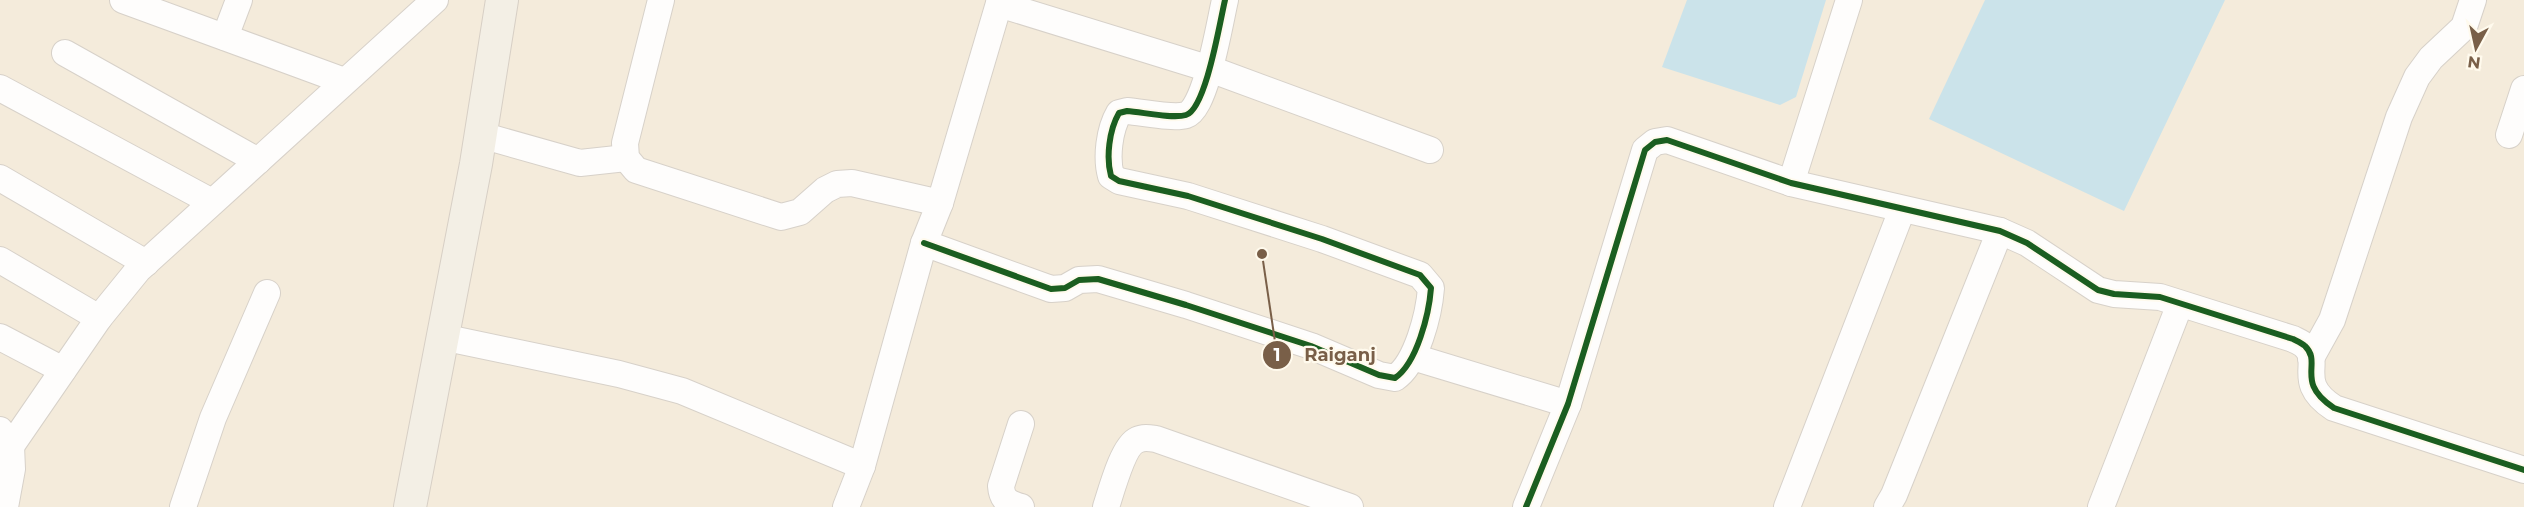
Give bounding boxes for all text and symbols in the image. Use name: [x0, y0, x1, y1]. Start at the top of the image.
north arrow: [2446, 18, 2506, 78]
text: N: [2466, 52, 2482, 73]
callout: Raiganj: [1262, 337, 1387, 373]
text: 1: [1273, 344, 1281, 366]
text: Raiganj: [1304, 344, 1376, 366]

